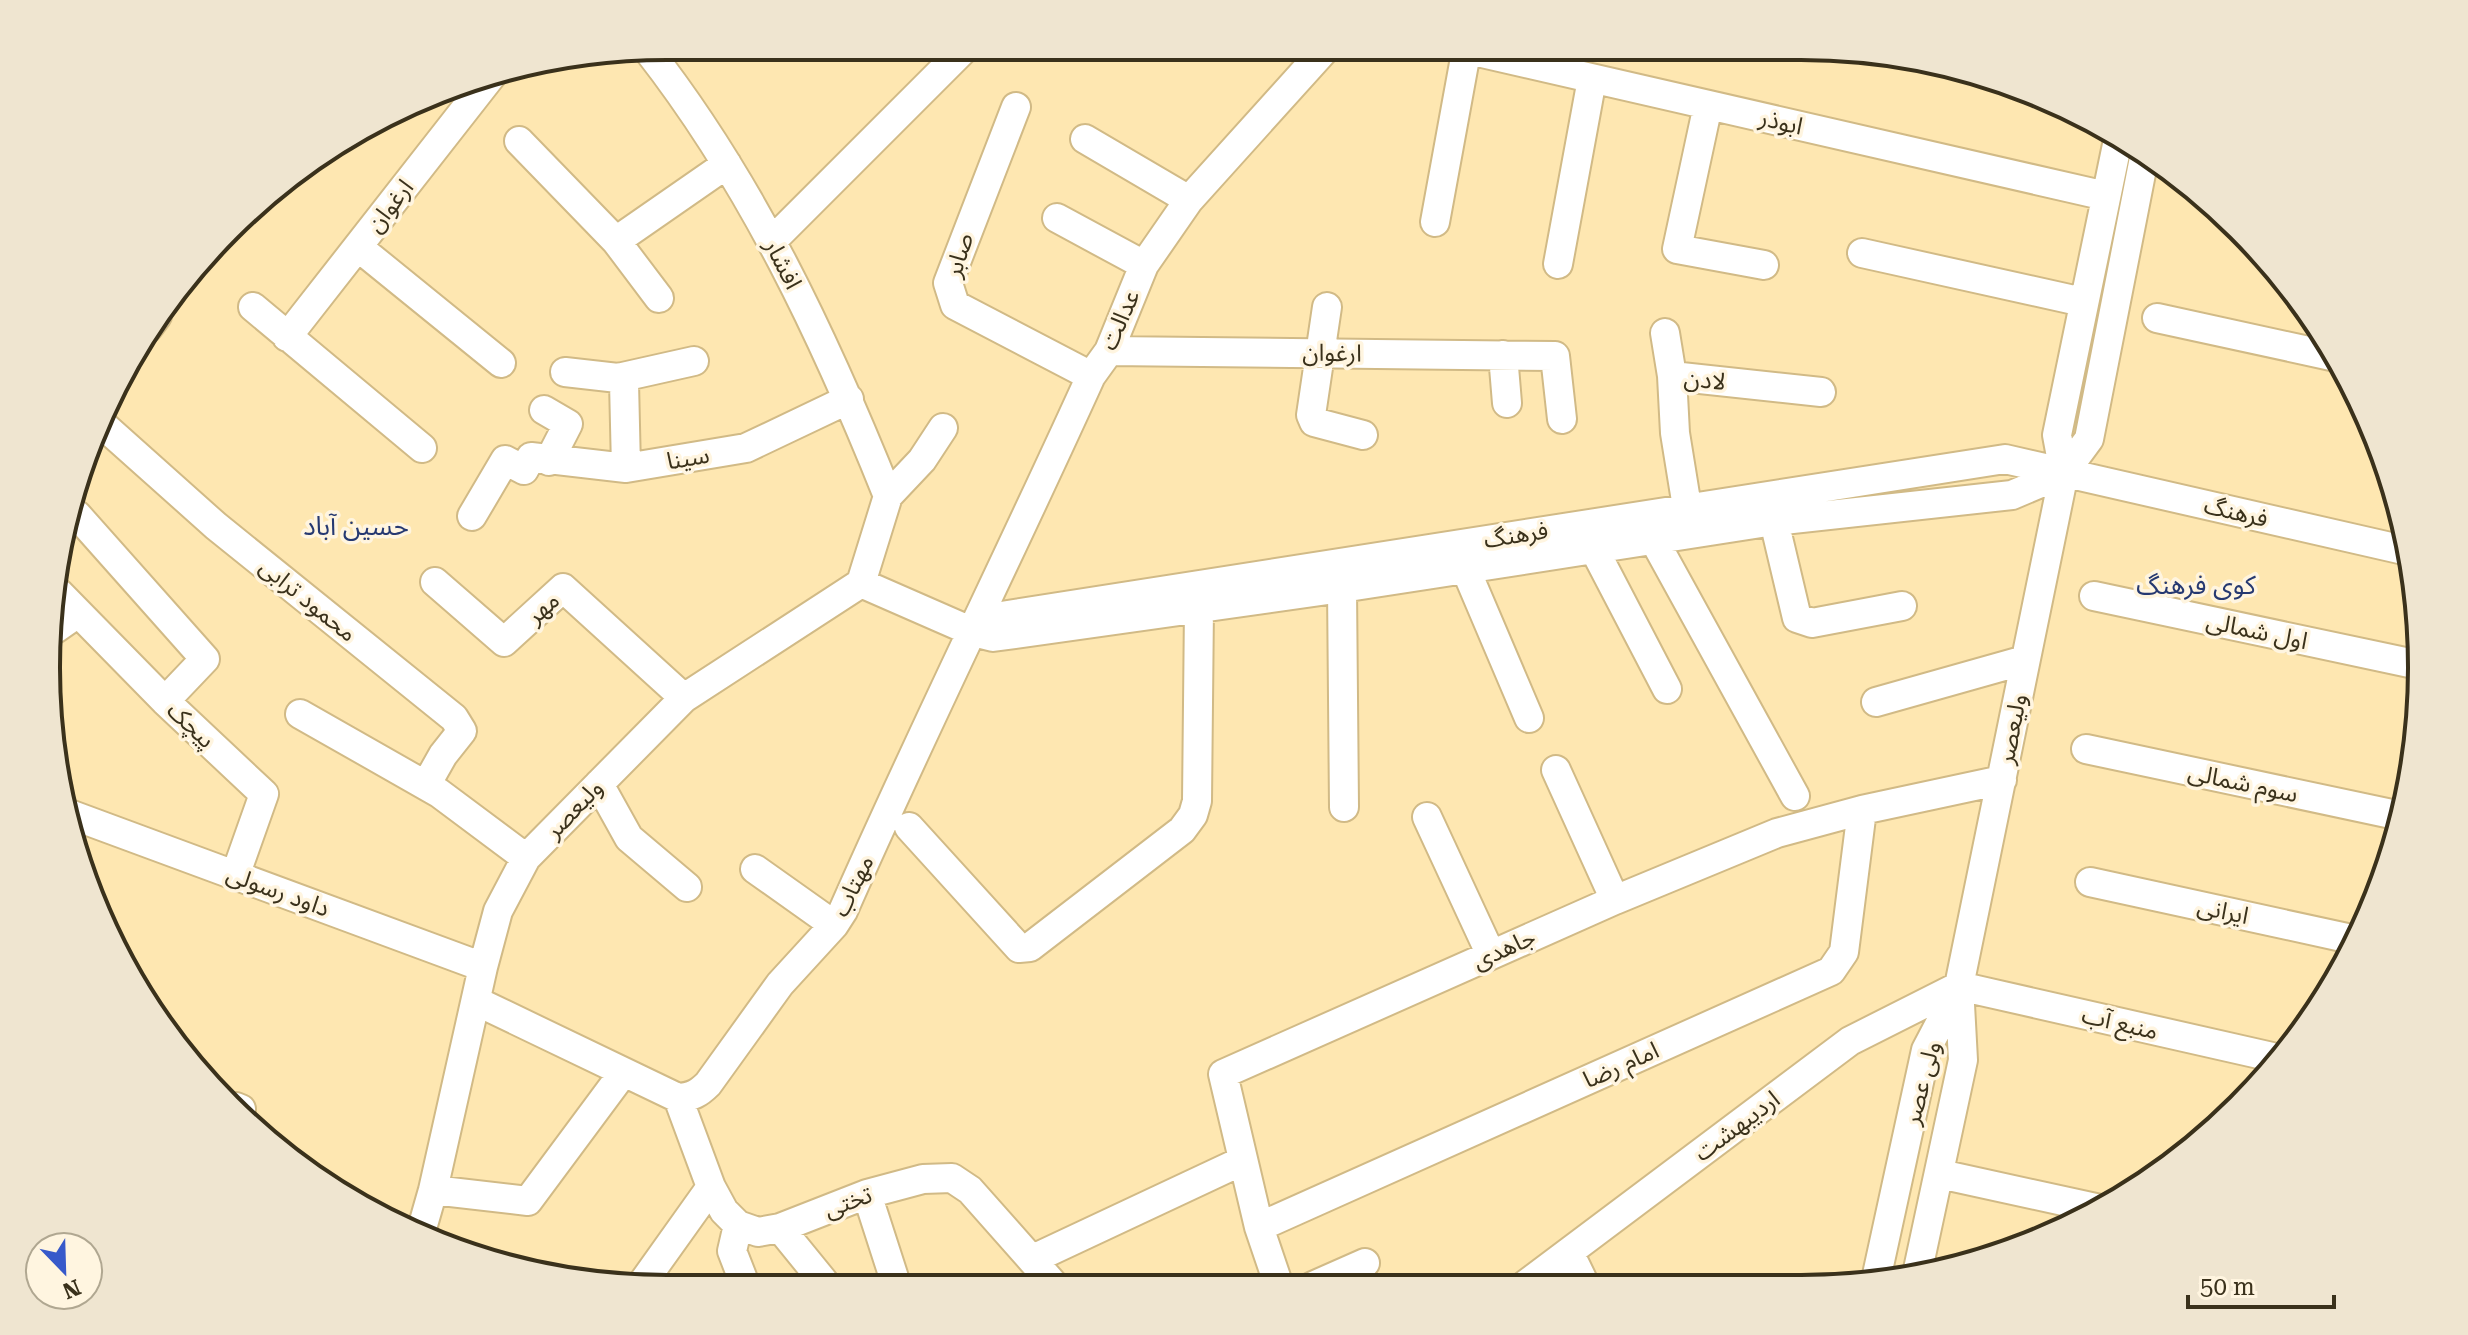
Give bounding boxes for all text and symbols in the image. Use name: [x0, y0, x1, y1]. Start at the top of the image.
street label: ابوذر: [1756, 103, 1805, 141]
street label: ارغوان: [361, 174, 419, 238]
street label: صابر: [938, 229, 979, 281]
street label: افشار: [758, 233, 807, 294]
street label: عدالت: [1094, 286, 1146, 354]
street label: ارغوان: [1302, 338, 1362, 368]
street label: لادن: [1683, 364, 1727, 396]
street label: سینا: [664, 440, 712, 476]
street label: فرهنگ: [2201, 491, 2271, 533]
district label: حسین آباد: [303, 511, 409, 541]
street label: فرهنگ: [1482, 516, 1550, 554]
street label: محمود ترابی: [254, 552, 362, 648]
district label: کوی فرهنگ: [2136, 570, 2256, 600]
street label: مهر: [520, 586, 565, 631]
street label: اول شمالی: [2204, 607, 2310, 655]
street label: ولیعصر: [1991, 692, 2032, 767]
street label: پیچک: [161, 696, 221, 755]
street label: سوم شمالی: [2185, 758, 2300, 812]
street label: ولیعصر: [539, 774, 609, 845]
street label: مهتاب: [826, 851, 880, 921]
street label: داود رسولی: [223, 859, 333, 923]
street label: ایرانی: [2195, 892, 2251, 930]
street label: جاهدی: [1468, 923, 1540, 975]
street label: منبع آب: [2078, 1001, 2161, 1048]
street label: امام رضا: [1579, 1036, 1665, 1098]
street label: ولی عصر: [1897, 1038, 1947, 1129]
street label: اردیبهشت: [1689, 1085, 1785, 1167]
street label: تختی: [820, 1180, 876, 1224]
north arrow: [24, 1231, 104, 1311]
scale bar: [2188, 1259, 2334, 1309]
text: 50 m: [2200, 1273, 2255, 1301]
text: N: [59, 1274, 84, 1304]

